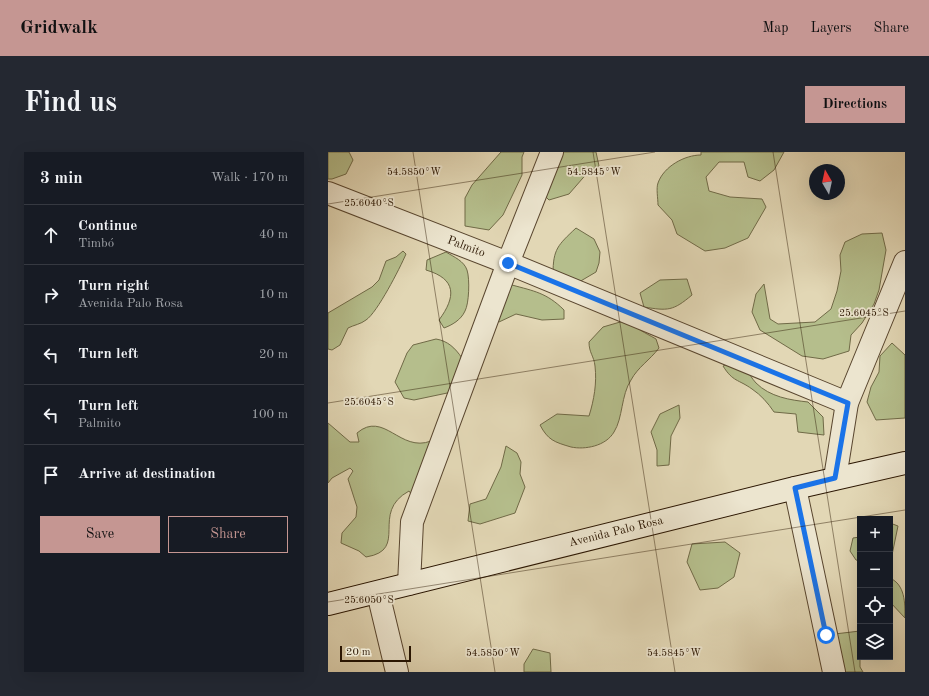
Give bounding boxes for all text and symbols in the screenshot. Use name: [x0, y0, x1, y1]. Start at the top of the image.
text: Gridwalk: [20, 19, 98, 38]
text: Map: [763, 21, 789, 35]
text: Layers: [811, 21, 852, 35]
text: Share: [874, 21, 909, 35]
button: Directions: [805, 86, 905, 123]
text: Find us: [24, 90, 117, 118]
north arrow: [809, 164, 845, 200]
text: 54.5850°W: [387, 167, 441, 177]
text: 54.5845°W: [567, 167, 621, 177]
text: 3 min: [40, 170, 83, 187]
text: Walk · 170 m: [211, 171, 288, 184]
text: 25.6040°S: [344, 198, 394, 208]
text: Continue: [78, 219, 137, 234]
icon: ahead: [40, 224, 62, 246]
text: 40 m: [259, 228, 288, 241]
street label: Palmito: [445, 234, 487, 260]
text: Timbó: [78, 237, 114, 250]
route end: [499, 254, 517, 272]
text: Turn right: [78, 279, 149, 294]
icon: right: [40, 284, 62, 306]
text: 10 m: [259, 288, 288, 301]
text: Avenida Palo Rosa: [78, 297, 183, 310]
text: 25.6045°S: [839, 308, 889, 318]
icon: left: [40, 344, 62, 366]
text: Turn left: [78, 347, 138, 362]
text: 20 m: [259, 348, 288, 361]
text: 25.6045°S: [344, 397, 394, 407]
text: Turn left: [78, 399, 138, 414]
icon: left: [40, 404, 62, 426]
text: 100 m: [251, 408, 288, 421]
text: Palmito: [78, 417, 121, 430]
icon: arrive: [40, 464, 62, 486]
text: Arrive at destination: [78, 467, 216, 482]
street label: Avenida Palo Rosa: [568, 514, 664, 550]
button: Save: [40, 516, 160, 553]
button: Share: [168, 516, 288, 553]
map controls: [857, 516, 893, 660]
button: +: [857, 516, 893, 552]
button: −: [857, 552, 893, 588]
button: locate: [857, 588, 893, 624]
text: 25.6050°S: [344, 595, 394, 605]
button: layers: [857, 624, 893, 660]
route start: [817, 626, 835, 644]
scale bar: [340, 644, 411, 663]
text: 20 m: [346, 647, 371, 658]
text: 54.5850°W: [466, 648, 520, 658]
text: 54.5845°W: [647, 648, 701, 658]

